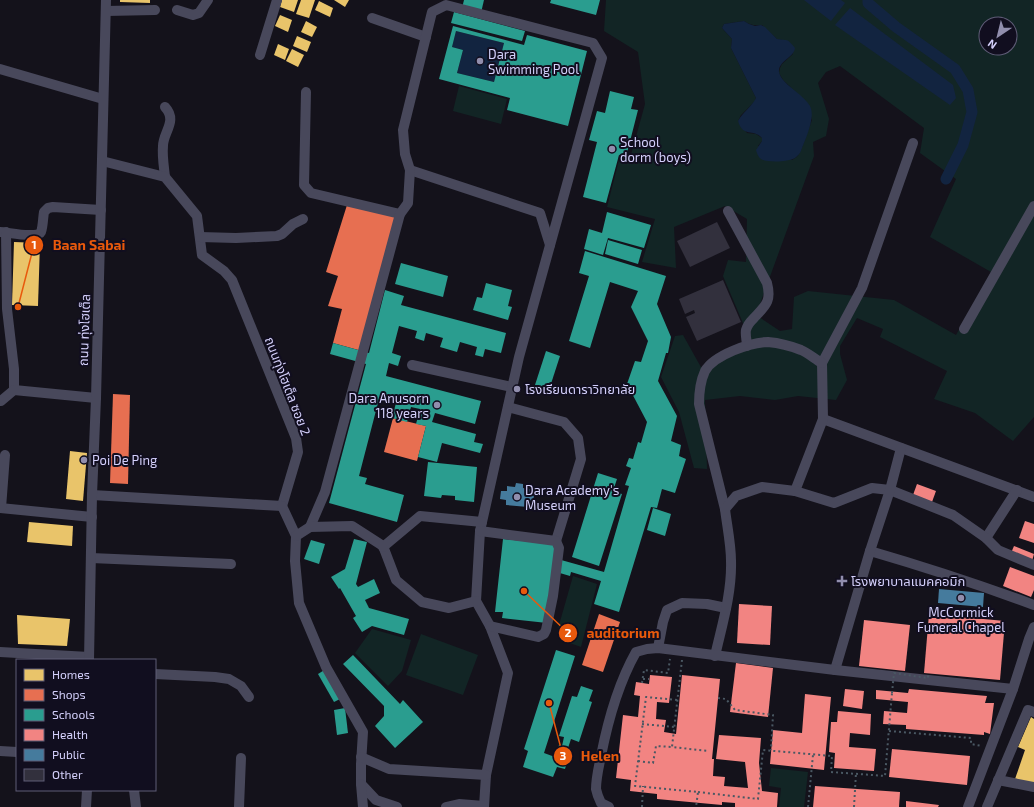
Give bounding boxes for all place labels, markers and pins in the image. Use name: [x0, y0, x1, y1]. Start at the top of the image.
place label: Dara Swimming Pool: [488, 46, 579, 77]
marker: Dara Swimming Pool: [475, 56, 485, 66]
place label: School dorm (boys): [620, 134, 691, 165]
marker: School dorm (boys): [607, 144, 617, 154]
callout: Baan Sabai: [24, 232, 133, 258]
place label: โรงเรียนดาราวิทยาลัย: [525, 381, 635, 397]
marker: โรงเรียนดาราวิทยาลัย: [512, 384, 522, 394]
place label: Dara Anusorn 118 years: [348, 390, 429, 421]
marker: Dara Anusorn 118 years: [432, 400, 442, 410]
place label: Poi De Ping: [92, 452, 157, 468]
marker: Poi De Ping: [79, 455, 89, 465]
place label: Dara Academy's Museum: [525, 482, 619, 513]
marker: Dara Academy's Museum: [512, 492, 522, 502]
place label: โรงพยาบาลแมคคอมิก: [851, 573, 965, 589]
marker: โรงพยาบาลแมคคอมิก: [836, 575, 848, 587]
marker: McCormick Funeral Chapel: [956, 593, 966, 603]
place label: McCormick Funeral Chapel: [917, 604, 1005, 635]
callout: auditorium: [558, 620, 667, 646]
callout: Helen: [553, 743, 627, 769]

